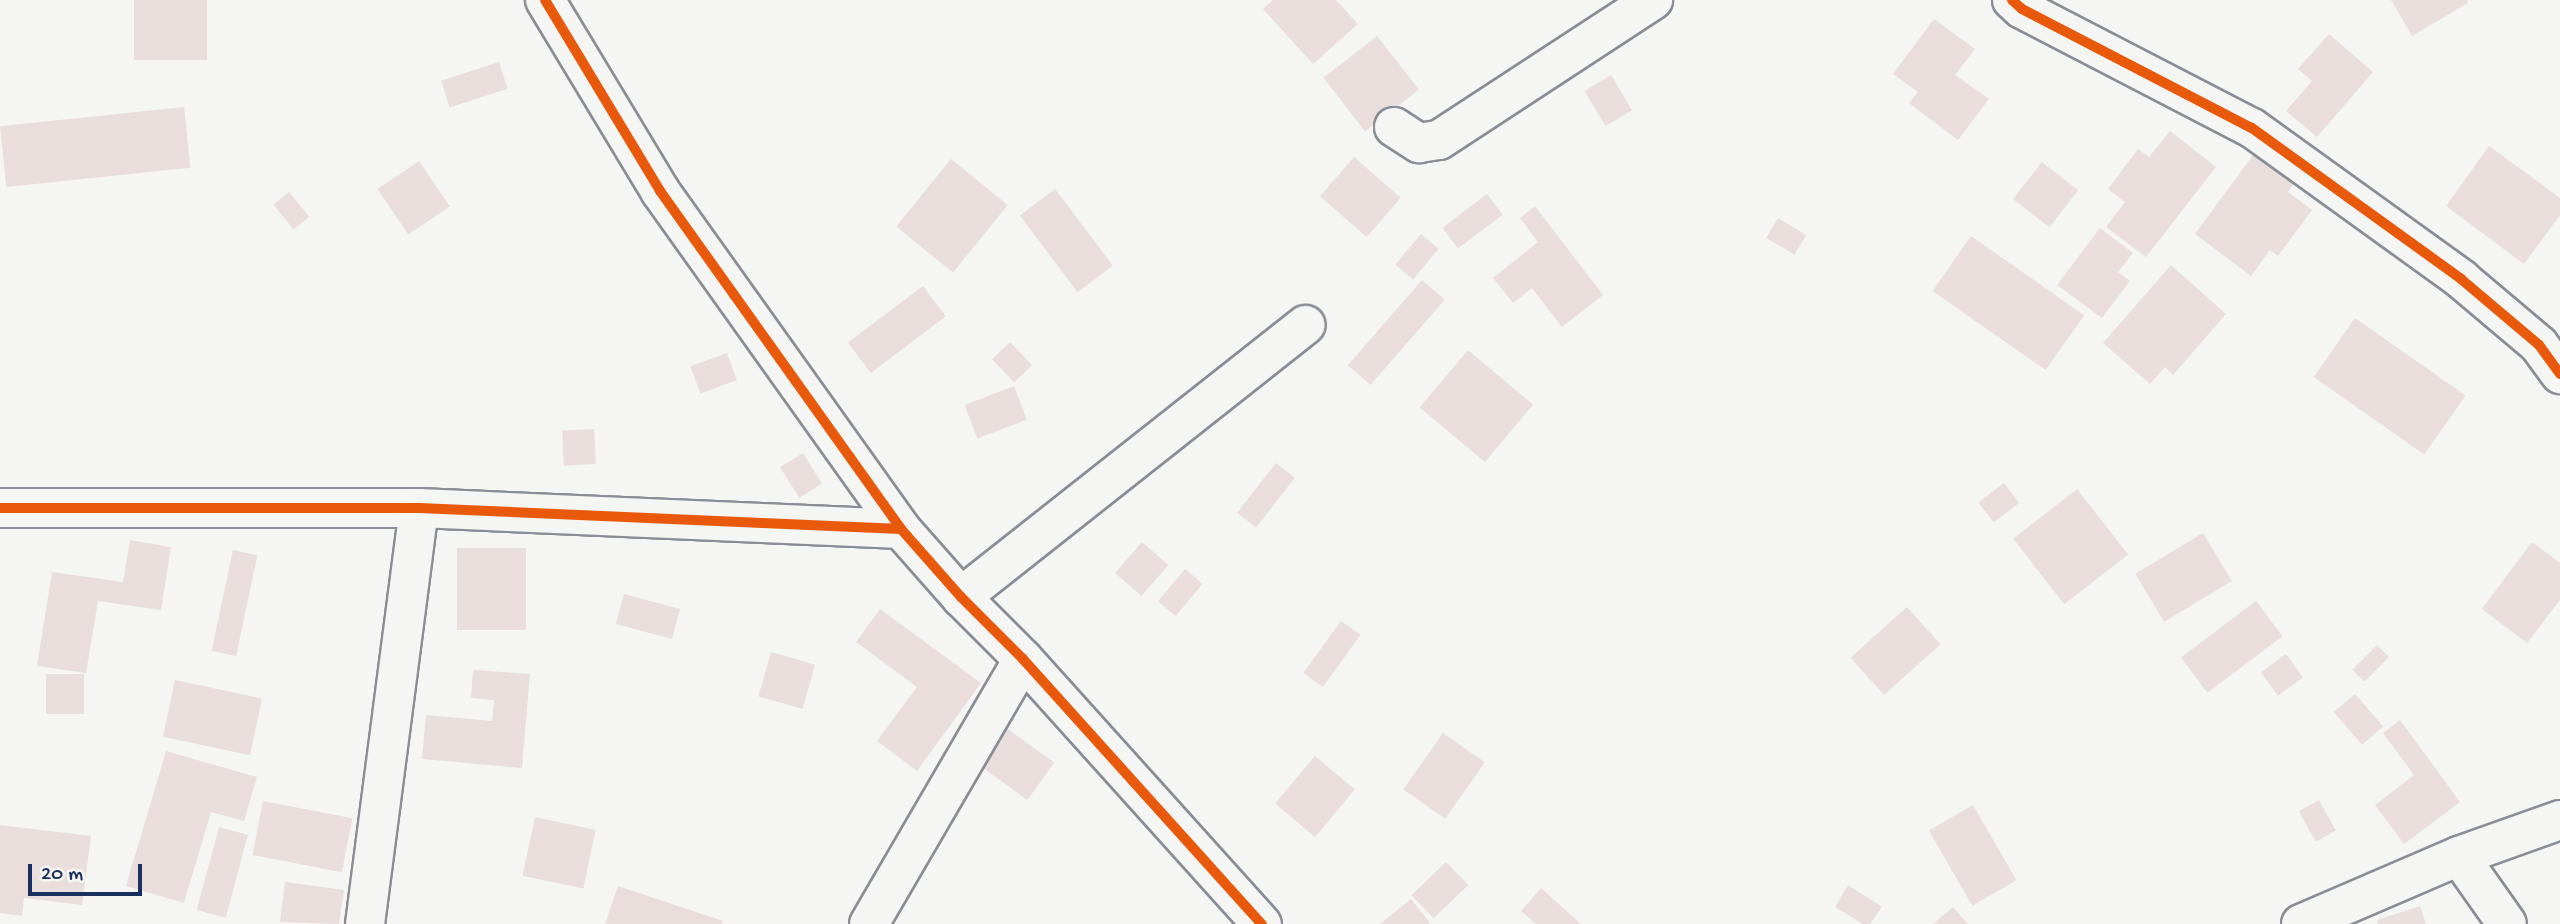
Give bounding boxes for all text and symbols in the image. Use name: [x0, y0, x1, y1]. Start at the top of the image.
scale bar: [32, 850, 145, 894]
text: 20 m: [41, 863, 83, 888]

